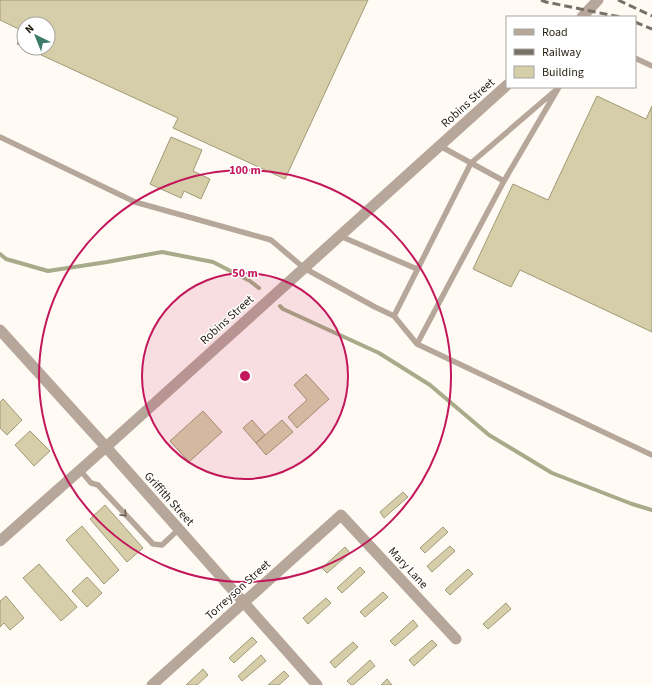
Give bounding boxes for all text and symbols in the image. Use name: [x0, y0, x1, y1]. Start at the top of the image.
north arrow: [16, 16, 56, 56]
legend: [506, 16, 636, 88]
text: N: [22, 21, 37, 37]
text: Road: [542, 24, 568, 41]
text: Railway: [542, 44, 581, 61]
text: Building: [542, 64, 584, 81]
street label: Robins Street: [437, 74, 499, 132]
text: 100 m: [229, 162, 261, 179]
text: 50 m: [232, 265, 258, 282]
street label: Robins Street: [196, 291, 258, 349]
centre of rings: [238, 369, 252, 383]
street label: Griffith Street: [140, 468, 198, 530]
one-way arrow: [120, 509, 127, 516]
street label: Mary Lane: [384, 543, 432, 593]
street label: Torreyson Street: [202, 556, 274, 624]

